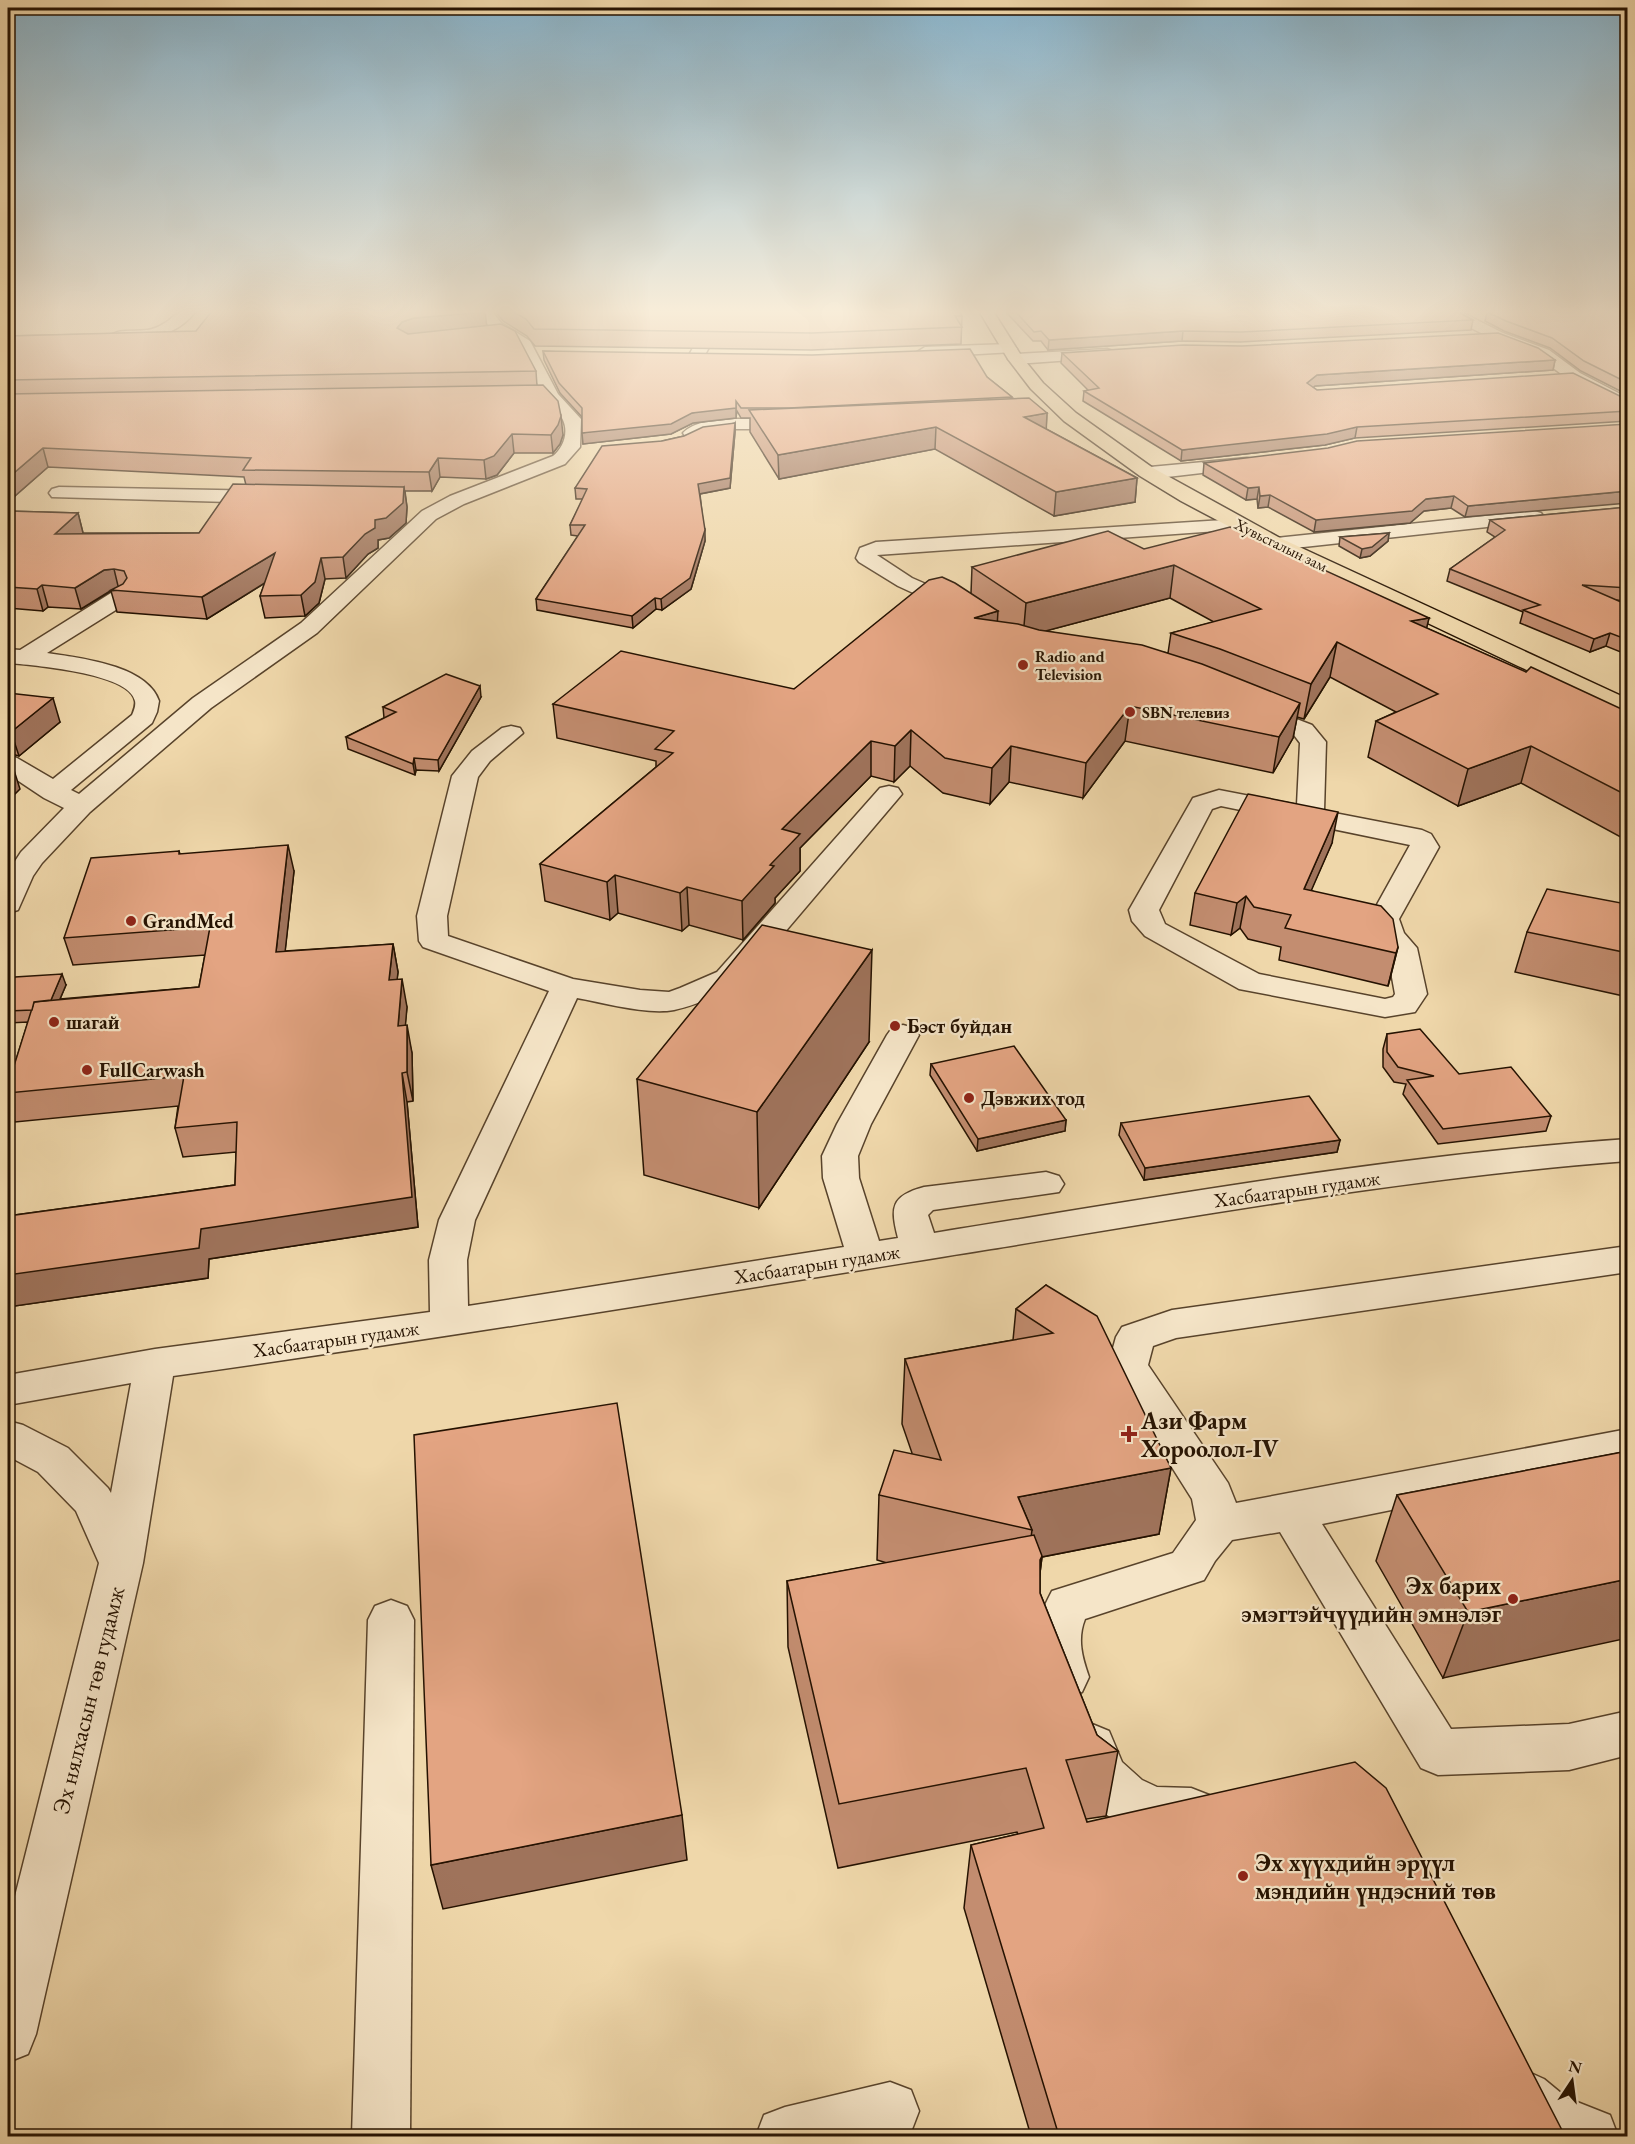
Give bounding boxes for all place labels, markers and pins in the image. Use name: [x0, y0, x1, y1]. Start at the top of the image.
place label: Radio and Television: [1035, 646, 1105, 685]
marker: Radio and Television: [1016, 658, 1030, 672]
place label: SBN телевиз: [1142, 702, 1230, 723]
marker: SBN телевиз: [1123, 705, 1137, 719]
place label: GrandMed: [143, 908, 234, 934]
marker: GrandMed: [124, 914, 138, 928]
place label: шагай: [66, 1009, 120, 1035]
place label: Бэст буйдан: [907, 1013, 1012, 1039]
marker: шагай: [47, 1015, 61, 1029]
marker: Бэст буйдан: [888, 1019, 902, 1033]
place label: FullCarwash: [99, 1057, 205, 1083]
marker: FullCarwash: [80, 1063, 94, 1077]
place label: Дэвжих тод: [981, 1085, 1086, 1111]
marker: Дэвжих тод: [962, 1091, 976, 1105]
place label: Ази Фарм Хороолол-IV: [1140, 1405, 1279, 1464]
marker: Ази Фарм Хороолол-IV: [1122, 1427, 1136, 1441]
place label: Эх барих эмэгтэйчүүдийн эмнэлэг: [1242, 1570, 1501, 1630]
marker: Эх барих эмэгтэйчүүдийн эмнэлэг: [1506, 1592, 1520, 1606]
place label: Эх хүүхдийн эрүүл мэндийн үндэсний төв: [1255, 1847, 1496, 1907]
marker: Эх хүүхдийн эрүүл мэндийн үндэсний төв: [1236, 1869, 1250, 1883]

